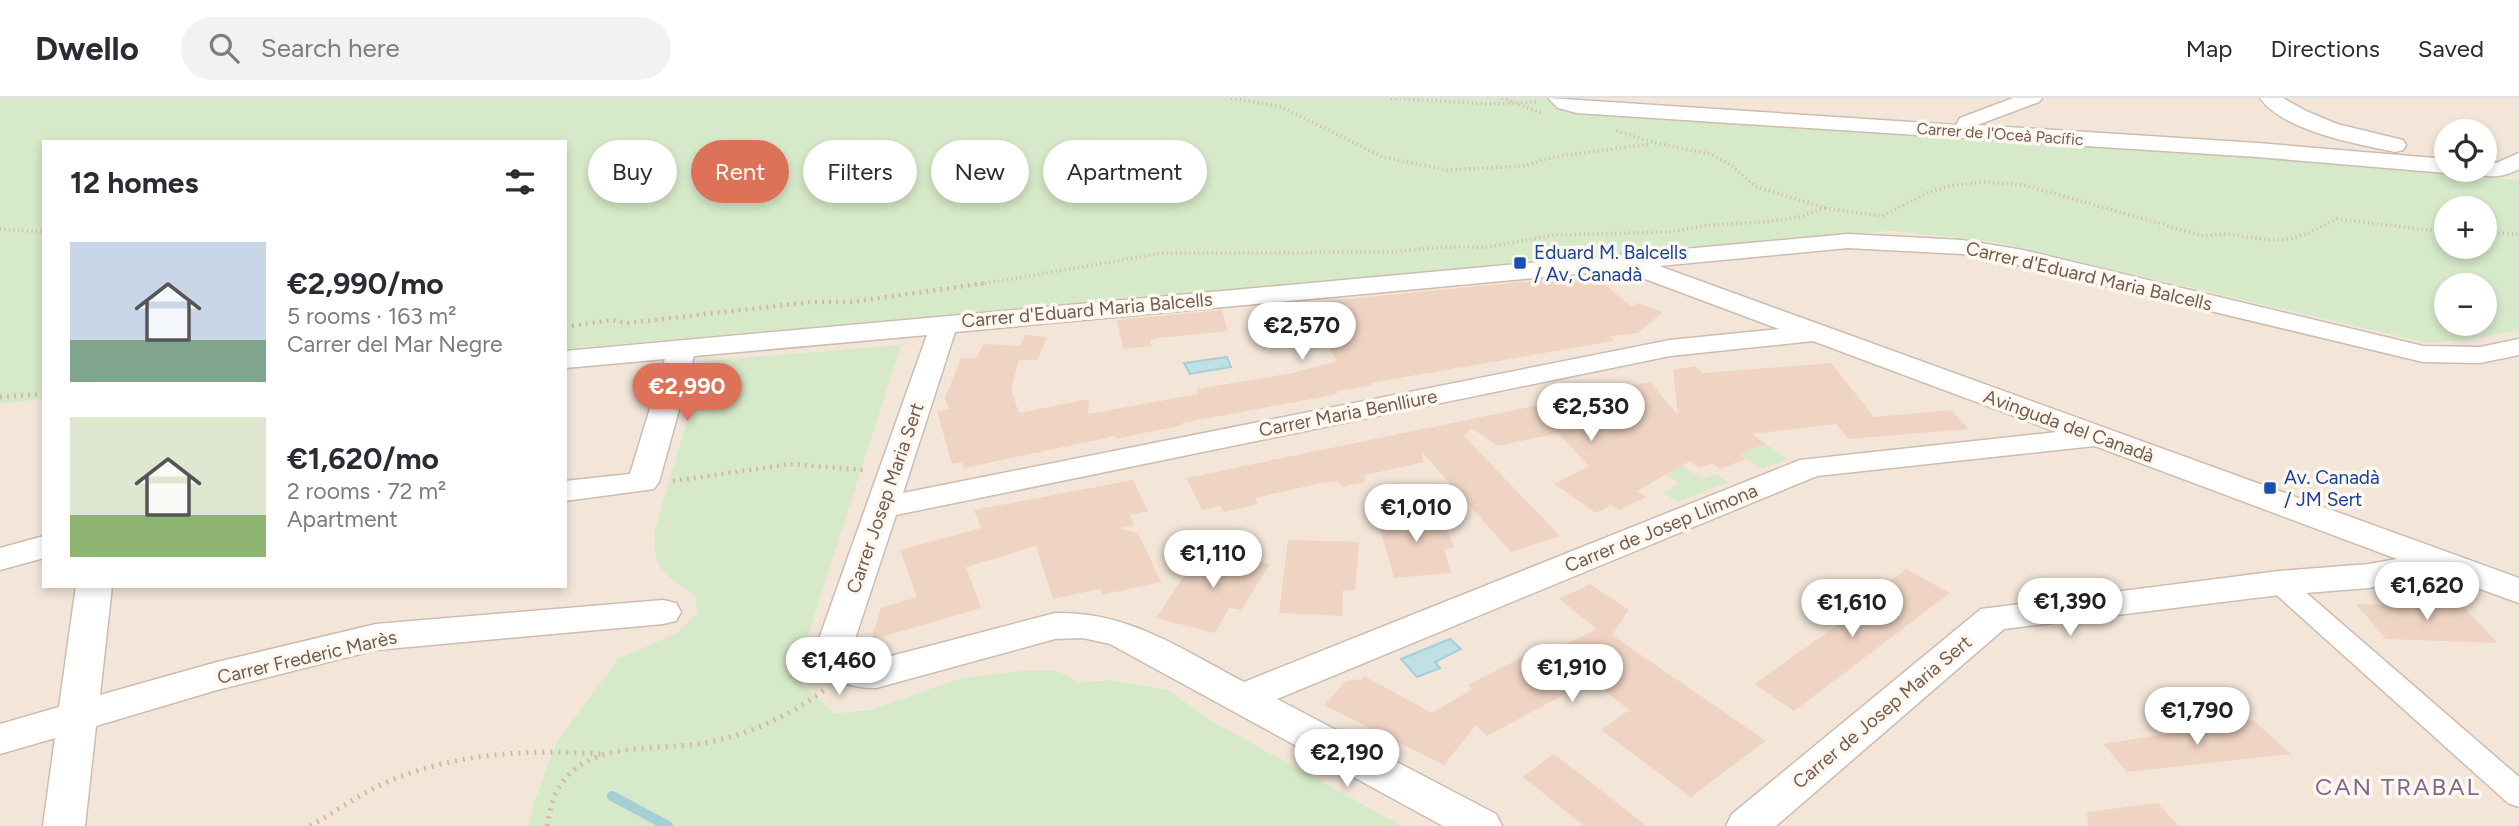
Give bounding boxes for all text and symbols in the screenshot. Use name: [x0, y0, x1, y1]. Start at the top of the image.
search box: [181, 17, 671, 80]
text: Dwello: [35, 29, 139, 68]
icon: search: [205, 29, 243, 67]
text: Search here: [261, 32, 400, 64]
text: Map: [2186, 34, 2232, 63]
text: Directions: [2270, 34, 2380, 63]
text: Saved: [2418, 34, 2484, 63]
street label: Carrer de l'Oceà Pacífic: [1916, 119, 2084, 149]
map controls: [2434, 119, 2497, 336]
button: locate: [2434, 119, 2497, 182]
chip: Buy: [588, 140, 677, 203]
chip: Rent: [691, 140, 789, 203]
chip: Filters: [803, 140, 917, 203]
chip: New: [931, 140, 1029, 203]
chip: Apartment: [1043, 140, 1207, 203]
icon: filters: [501, 163, 539, 201]
text: 12 homes: [70, 164, 198, 201]
button: +: [2434, 196, 2497, 259]
street label: Carrer d'Eduard Maria Balcells: [1964, 236, 2214, 316]
place label: Eduard M. Balcells / Av, Canadà: [1534, 241, 1687, 286]
marker: Eduard M. Balcells / Av, Canadà: [1512, 255, 1528, 271]
text: €2,990/mo: [287, 265, 444, 302]
icon: home: [126, 270, 210, 354]
button: −: [2434, 273, 2497, 336]
street label: Carrer d'Eduard Maria Balcells: [961, 288, 1214, 332]
text: 5 rooms · 163 m²: [287, 302, 456, 330]
pin: €2,570: [1245, 302, 1359, 362]
text: €2,570: [1264, 311, 1340, 339]
text: Carrer del Mar Negre: [287, 330, 503, 358]
pin: €2,990: [630, 364, 744, 423]
text: €2,990: [649, 372, 725, 400]
street label: Carrer Maria Benlliure: [1257, 384, 1439, 442]
pin: €2,530: [1534, 384, 1648, 443]
street label: Avinguda del Canadà: [1981, 384, 2157, 468]
text: €2,530: [1553, 392, 1629, 420]
street label: Carrer Josep Maria Sert: [842, 400, 928, 596]
text: €1,620/mo: [287, 440, 439, 477]
icon: home: [126, 445, 210, 529]
place label: Av. Canadà / JM Sert: [2284, 466, 2380, 511]
text: 2 rooms · 72 m²: [287, 477, 446, 505]
street label: Carrer de Josep Llimona: [1561, 479, 1761, 577]
marker: Av. Canadà / JM Sert: [2262, 480, 2278, 496]
pin: €1,010: [1359, 484, 1473, 544]
text: €1,010: [1380, 493, 1452, 521]
text: Apartment: [287, 505, 398, 533]
pin: €1,110: [1156, 531, 1270, 590]
text: €1,110: [1180, 539, 1246, 567]
pin: €1,620: [2370, 562, 2484, 622]
text: €1,620: [2390, 571, 2464, 599]
pin: €1,390: [2013, 578, 2127, 638]
pin: €1,610: [1795, 580, 1909, 639]
text: €1,390: [2034, 587, 2106, 615]
text: €1,610: [1817, 588, 1887, 616]
street label: Carrer Frederic Marès: [215, 625, 399, 689]
street label: Carrer de Josep Maria Sert: [1788, 630, 1976, 794]
pin: €1,460: [782, 638, 896, 697]
pin: €1,910: [1515, 644, 1629, 704]
text: €1,460: [802, 646, 876, 674]
text: €1,910: [1537, 653, 1607, 681]
pin: €1,790: [2140, 688, 2254, 747]
text: €1,790: [2161, 696, 2233, 724]
pin: €2,190: [1290, 730, 1404, 789]
text: €2,190: [1310, 738, 1384, 766]
district label: CAN TRABAL: [2315, 772, 2481, 801]

